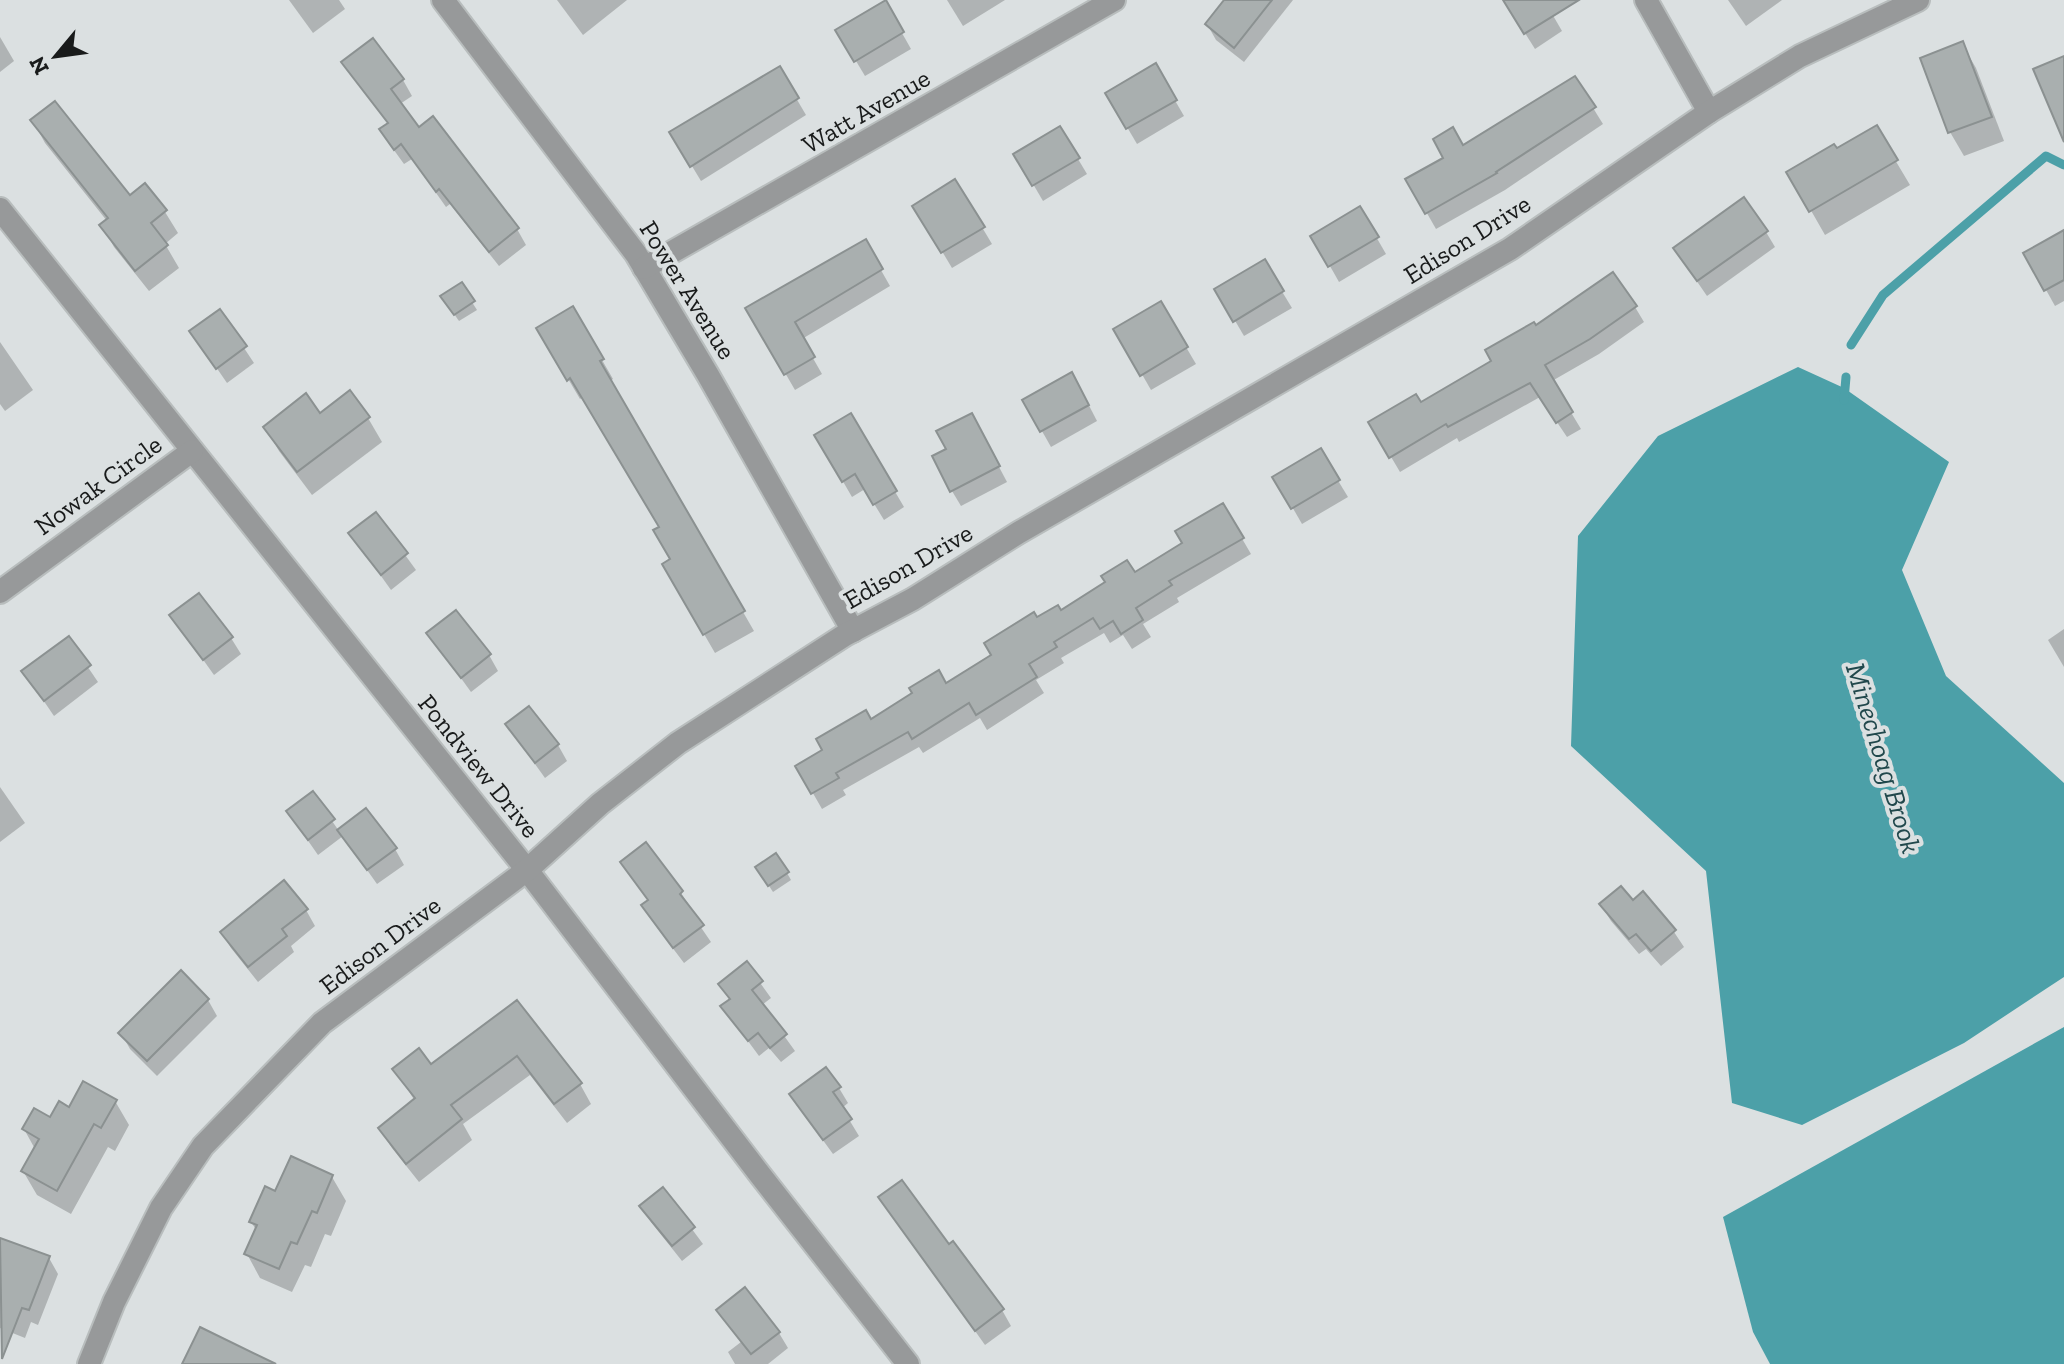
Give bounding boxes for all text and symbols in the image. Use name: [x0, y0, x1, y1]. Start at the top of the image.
north arrow: [16, 16, 96, 96]
text: N: [23, 51, 55, 79]
street label: Watt Avenue: [796, 62, 936, 160]
street label: Edison Drive: [1398, 187, 1536, 291]
street label: Power Avenue: [633, 215, 743, 365]
street label: Nowak Circle: [28, 428, 168, 542]
street label: Edison Drive: [838, 516, 978, 616]
water label: Minechoag Brook: [1839, 659, 1928, 857]
street label: Pondview Drive: [411, 688, 547, 844]
street label: Edison Drive: [313, 889, 447, 1001]

